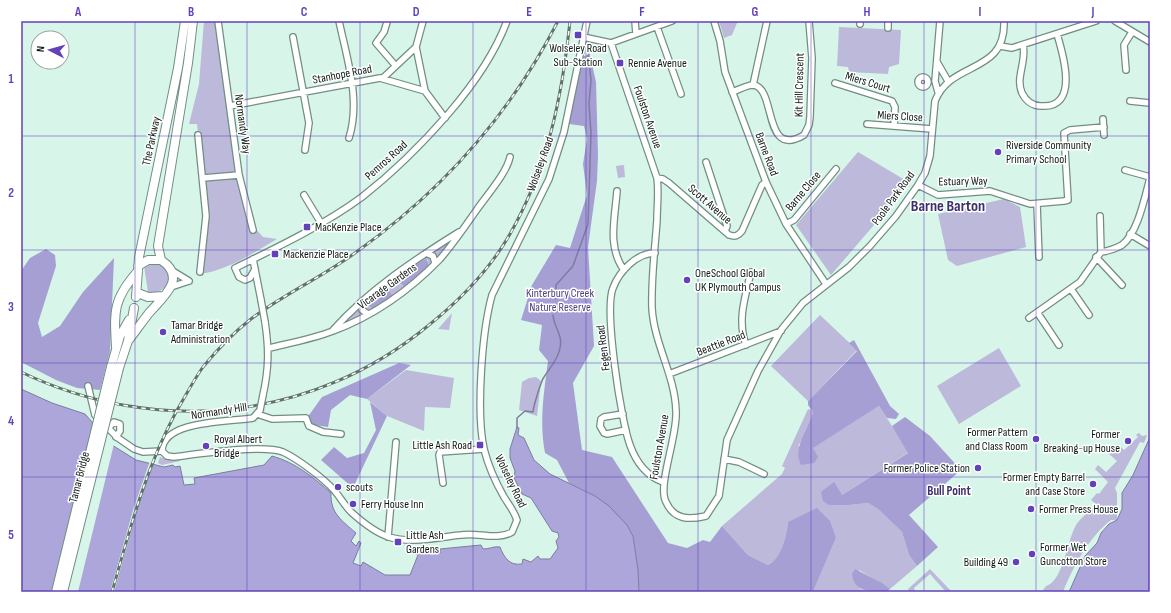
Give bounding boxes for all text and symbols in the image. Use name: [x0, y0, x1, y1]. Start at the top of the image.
text: A: [74, 4, 82, 20]
text: B: [188, 4, 194, 20]
text: C: [301, 4, 308, 20]
text: D: [413, 4, 420, 20]
text: E: [526, 4, 532, 20]
text: F: [639, 4, 645, 20]
text: G: [752, 4, 759, 20]
text: H: [864, 4, 871, 20]
text: I: [979, 4, 982, 20]
text: J: [1091, 4, 1095, 20]
north arrow: [30, 30, 70, 70]
marker: Wolseley Road Sub-Station: [573, 30, 583, 40]
place label: Wolseley Road Sub-Station: [549, 41, 607, 70]
text: N: [34, 45, 47, 53]
street label: Kit Hill Crescent: [791, 52, 808, 117]
place label: Rennie Avenue: [628, 56, 687, 71]
marker: Rennie Avenue: [615, 58, 625, 68]
street label: Stanhope Road: [311, 61, 373, 88]
street label: Miers Court: [843, 68, 893, 97]
text: 1: [8, 71, 14, 87]
street label: Foulston Avenue: [630, 84, 665, 151]
street label: Normandy Way: [231, 93, 254, 155]
street label: Miers Close: [877, 108, 923, 125]
street label: The Parkway: [139, 115, 164, 167]
street label: Barne Road: [751, 130, 782, 178]
street label: Wolseley Road: [524, 135, 557, 194]
street label: Pemros Road: [362, 137, 411, 183]
place label: Riverside Community Primary School: [1006, 138, 1092, 167]
marker: Riverside Community Primary School: [993, 147, 1003, 157]
street label: Barne Close: [782, 168, 824, 214]
street label: Poole Park Road: [869, 168, 918, 228]
street label: Estuary Way: [938, 174, 988, 189]
street label: Scott Avenue: [685, 181, 735, 228]
text: 2: [8, 185, 14, 201]
district label: Barne Barton: [911, 197, 985, 216]
place label: MacKenzie Place: [315, 220, 382, 235]
marker: MacKenzie Place: [302, 222, 312, 232]
place label: Mackenzie Place: [283, 247, 349, 262]
marker: Mackenzie Place: [270, 249, 280, 259]
street label: Vicarage Gardens: [355, 260, 420, 313]
place label: OneSchool Global UK Plymouth Campus: [695, 266, 781, 295]
marker: OneSchool Global UK Plymouth Campus: [682, 275, 692, 285]
park label: Kinterbury Creek Nature Reserve: [526, 286, 594, 315]
text: 3: [8, 299, 14, 315]
place label: Tamar Bridge Administration: [170, 318, 230, 347]
street label: Fegen Road: [593, 324, 614, 372]
marker: Tamar Bridge Administration: [158, 327, 168, 337]
street label: Beattie Road: [695, 327, 748, 360]
street label: Normandy Hill: [190, 400, 248, 423]
text: 4: [8, 413, 14, 429]
street label: Foulston Avenue: [646, 413, 673, 481]
place label: Former Pattern and Class Room: [965, 425, 1028, 454]
place label: Former Breaking-up House: [1043, 427, 1121, 456]
place label: Royal Albert Bridge: [214, 432, 262, 461]
marker: Former Pattern and Class Room: [1031, 434, 1041, 444]
marker: Former Breaking-up House: [1123, 436, 1133, 446]
place label: Little Ash Road: [413, 438, 472, 453]
marker: Little Ash Road: [475, 440, 485, 450]
marker: Royal Albert Bridge: [201, 441, 211, 451]
street label: Tamar Bridge: [66, 450, 93, 504]
street label: Wolseley Road: [491, 452, 530, 510]
place label: Former Police Station: [884, 461, 970, 476]
marker: Former Police Station: [973, 463, 983, 473]
place label: Former Empty Barrel and Case Store: [1003, 470, 1085, 499]
marker: Former Empty Barrel and Case Store: [1088, 479, 1098, 489]
place label: scouts: [346, 480, 373, 495]
marker: scouts: [333, 482, 343, 492]
district label: Bull Point: [927, 483, 971, 499]
place label: Ferry House Inn: [361, 497, 424, 512]
marker: Ferry House Inn: [348, 499, 358, 509]
place label: Former Press House: [1039, 502, 1119, 517]
marker: Former Press House: [1026, 504, 1036, 514]
text: 5: [8, 527, 14, 543]
place label: Little Ash Gardens: [406, 528, 444, 557]
marker: Little Ash Gardens: [393, 537, 403, 547]
place label: Former Wet Guncotton Store: [1040, 540, 1107, 569]
marker: Former Wet Guncotton Store: [1027, 549, 1037, 559]
place label: Building 49: [964, 555, 1008, 570]
marker: Building 49: [1011, 557, 1021, 567]

